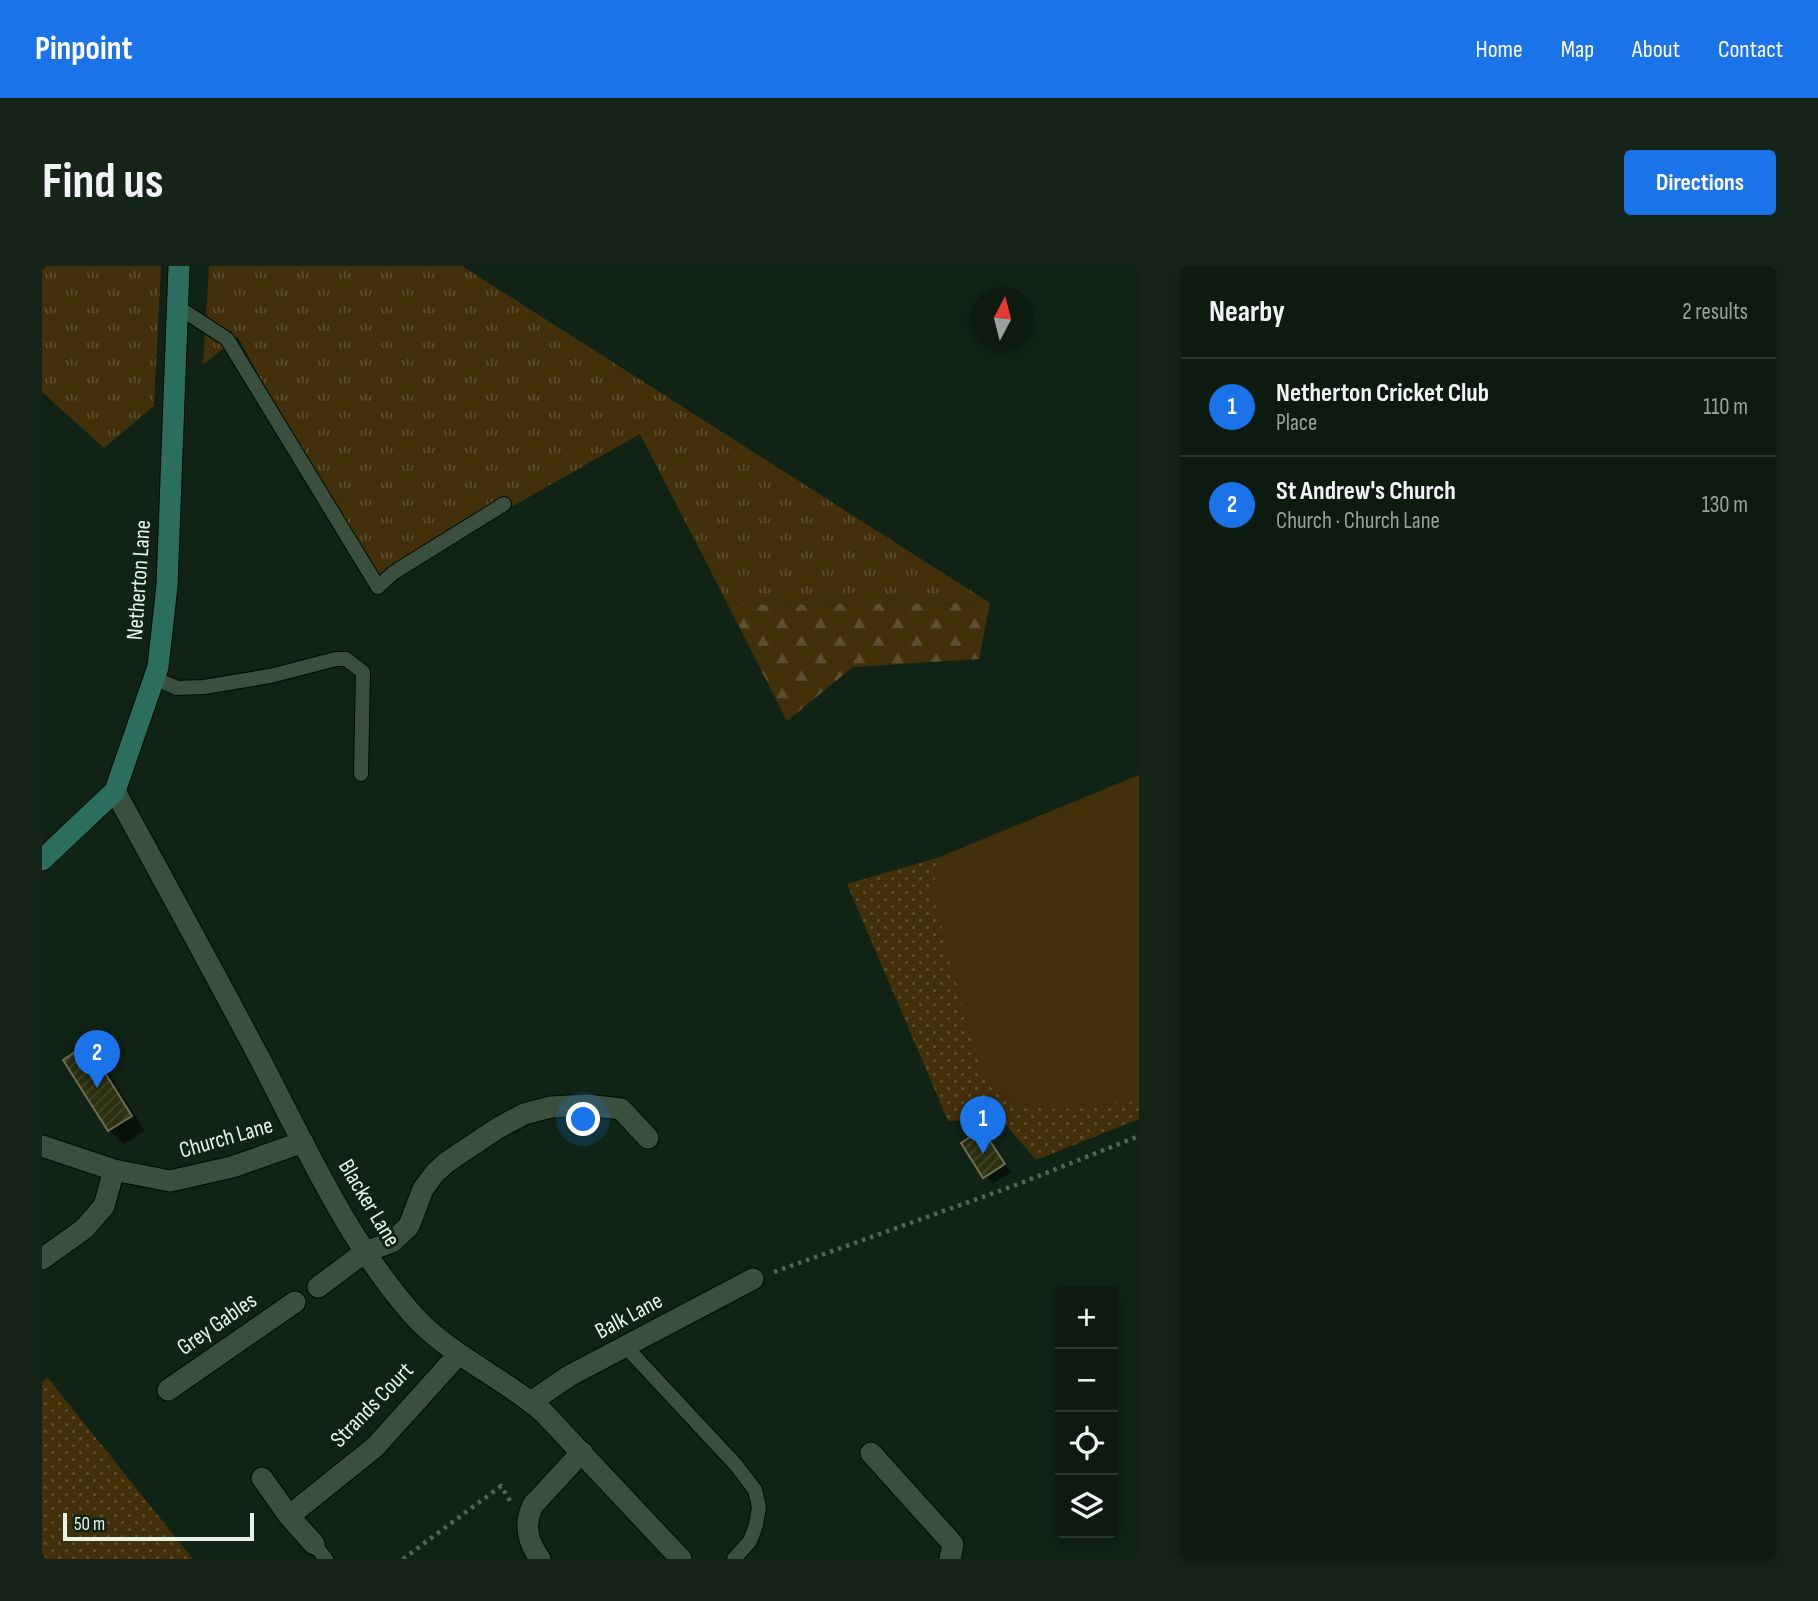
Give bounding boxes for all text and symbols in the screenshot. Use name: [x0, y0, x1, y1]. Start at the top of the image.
text: Pinpoint: [35, 29, 132, 69]
text: Home: [1475, 35, 1523, 64]
text: Map: [1561, 35, 1594, 64]
text: About: [1632, 35, 1680, 64]
text: Contact: [1718, 35, 1783, 64]
button: Directions: [1624, 150, 1776, 215]
text: Find us: [42, 153, 164, 212]
north arrow: [971, 287, 1034, 350]
text: Nearby: [1209, 294, 1285, 330]
text: 2 results: [1682, 298, 1748, 326]
text: Netherton Cricket Club: [1276, 378, 1489, 409]
text: 1: [1227, 393, 1237, 421]
text: 110 m: [1703, 393, 1748, 421]
text: Place: [1276, 409, 1317, 437]
text: St Andrew's Church: [1276, 476, 1456, 507]
text: 2: [1227, 491, 1237, 519]
text: 130 m: [1702, 491, 1748, 519]
text: Church · Church Lane: [1276, 507, 1440, 535]
street label: Netherton Lane: [121, 519, 157, 641]
pin: 2: [74, 1030, 120, 1088]
pin: 1: [960, 1096, 1006, 1154]
your location: [566, 1102, 600, 1136]
street label: Church Lane: [176, 1111, 276, 1165]
street label: Blacker Lane: [332, 1154, 406, 1252]
street label: Grey Gables: [172, 1286, 262, 1362]
map controls: [1055, 1286, 1118, 1538]
button: +: [1055, 1286, 1118, 1349]
street label: Balk Lane: [590, 1287, 668, 1345]
button: −: [1055, 1349, 1118, 1412]
street label: Strands Court: [325, 1357, 419, 1453]
button: locate: [1055, 1412, 1118, 1475]
button: layers: [1055, 1475, 1118, 1538]
scale bar: [63, 1510, 254, 1542]
text: 50 m: [74, 1513, 105, 1536]

